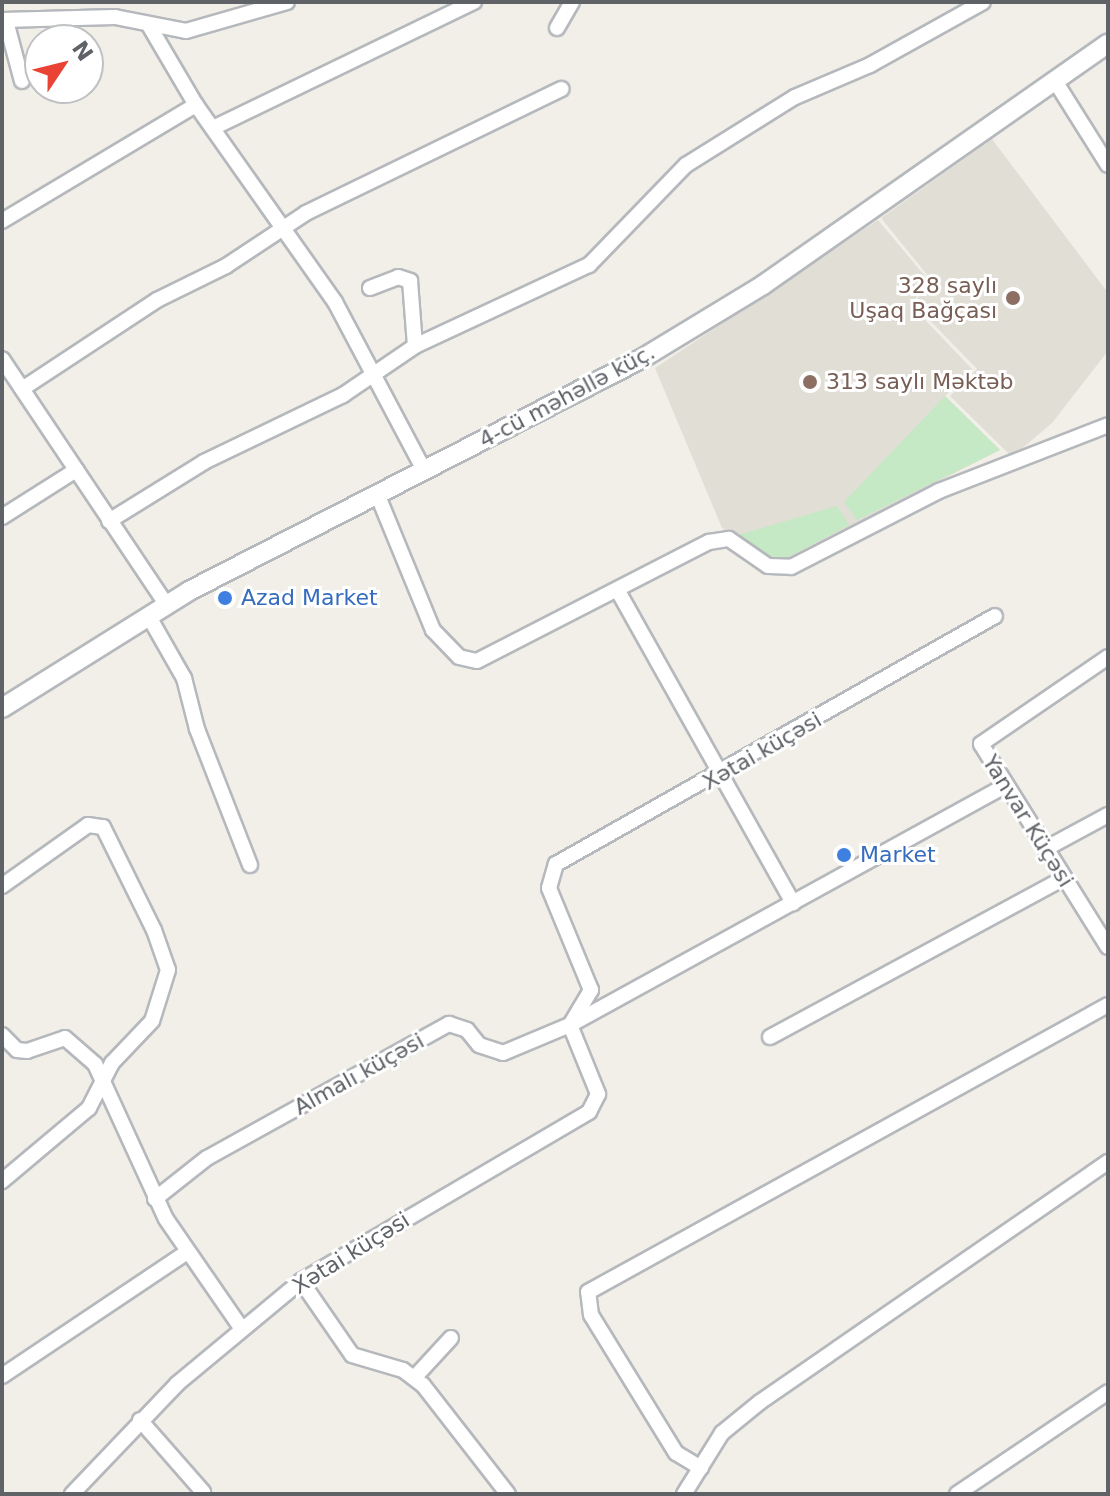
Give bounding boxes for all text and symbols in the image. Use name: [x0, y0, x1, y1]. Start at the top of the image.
north arrow: [24, 24, 104, 104]
text: N: [67, 36, 98, 66]
place label: 328 saylı Uşaq Bağçası: [849, 272, 997, 324]
marker: 328 saylı Uşaq Bağçası: [1004, 289, 1022, 307]
street label: 4-cü məhəllə küç.: [475, 339, 659, 453]
place label: 313 saylı Məktəb: [826, 369, 1014, 395]
marker: 313 saylı Məktəb: [801, 373, 819, 391]
place label: Azad Market: [241, 585, 378, 611]
marker: Azad Market: [216, 589, 234, 607]
street label: Xətai küçəsi: [698, 706, 826, 796]
street label: Yanvar Küçəsi: [977, 750, 1079, 892]
place label: Market: [860, 842, 936, 868]
marker: Market: [835, 846, 853, 864]
street label: Almalı küçəsi: [289, 1027, 429, 1121]
street label: Xətai küçəsi: [288, 1207, 414, 1299]

